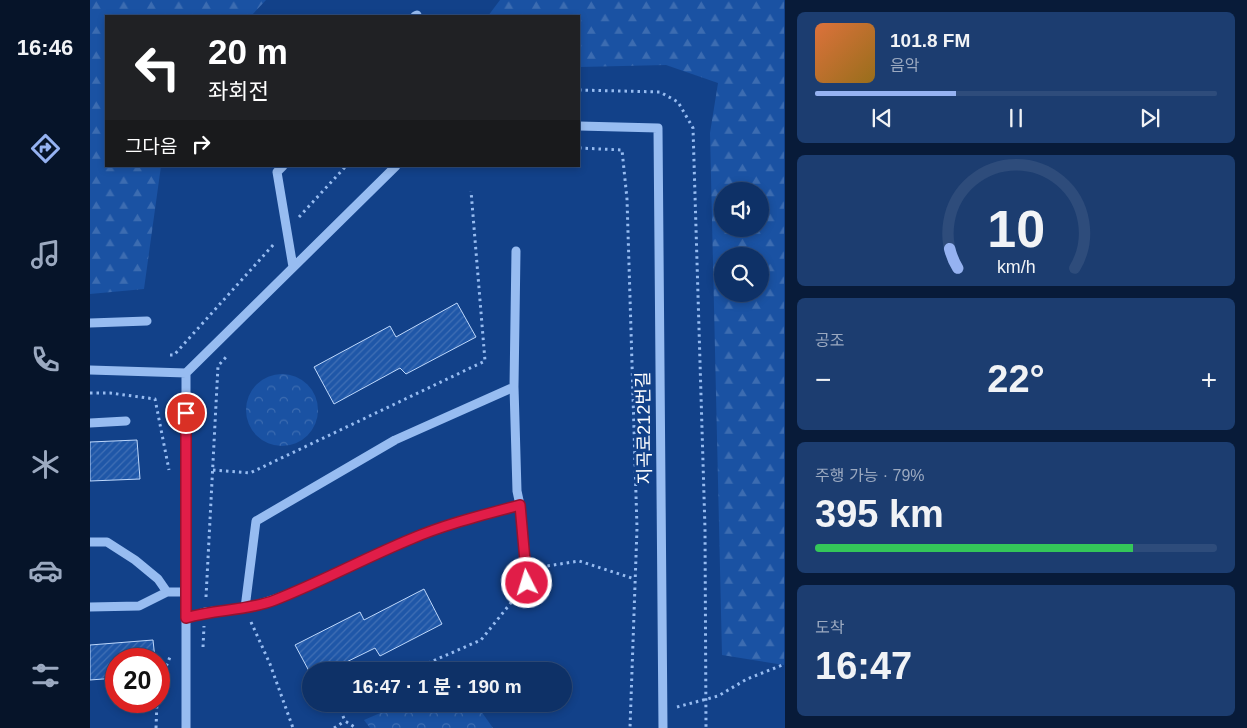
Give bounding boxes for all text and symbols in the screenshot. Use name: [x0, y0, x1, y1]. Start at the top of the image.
text: 101.8 FM: [890, 30, 970, 51]
text: 20 m: [208, 32, 288, 71]
text: 16:46: [17, 35, 73, 60]
icon: left: [125, 35, 190, 100]
text: 음악: [890, 57, 919, 74]
text: 좌회전: [208, 79, 269, 104]
icon: previous: [868, 104, 896, 132]
icon: pause: [1002, 104, 1030, 132]
icon: next: [1136, 104, 1164, 132]
icon: right: [187, 130, 215, 158]
icon: directions: [28, 131, 63, 166]
text: 그다음: [125, 136, 177, 157]
map controls: [714, 182, 769, 302]
button: sound: [714, 182, 769, 237]
text: 10: [987, 200, 1045, 258]
icon: music: [28, 237, 63, 272]
button: search: [714, 247, 769, 302]
text: km/h: [997, 257, 1035, 277]
text: 공조: [815, 332, 844, 349]
icon: phone: [28, 342, 63, 377]
text: 22°: [987, 358, 1045, 400]
text: −: [815, 364, 831, 395]
text: +: [1201, 364, 1217, 395]
street label: 지곡로212번길: [633, 371, 655, 485]
pin: [165, 392, 207, 434]
icon: arrive: [172, 399, 200, 427]
icon: climate: [28, 447, 63, 482]
text: 주행 가능 · 79%: [815, 467, 925, 484]
text: 395 km: [815, 493, 944, 535]
icon: car: [28, 553, 63, 588]
position arrow: [500, 556, 552, 608]
text: 도착: [815, 619, 844, 636]
text: 16:47: [815, 645, 912, 687]
speed limit sign: 20: [105, 648, 170, 713]
icon: filters: [28, 658, 63, 693]
text: 16:47 · 1 분 · 190 m: [352, 676, 522, 697]

